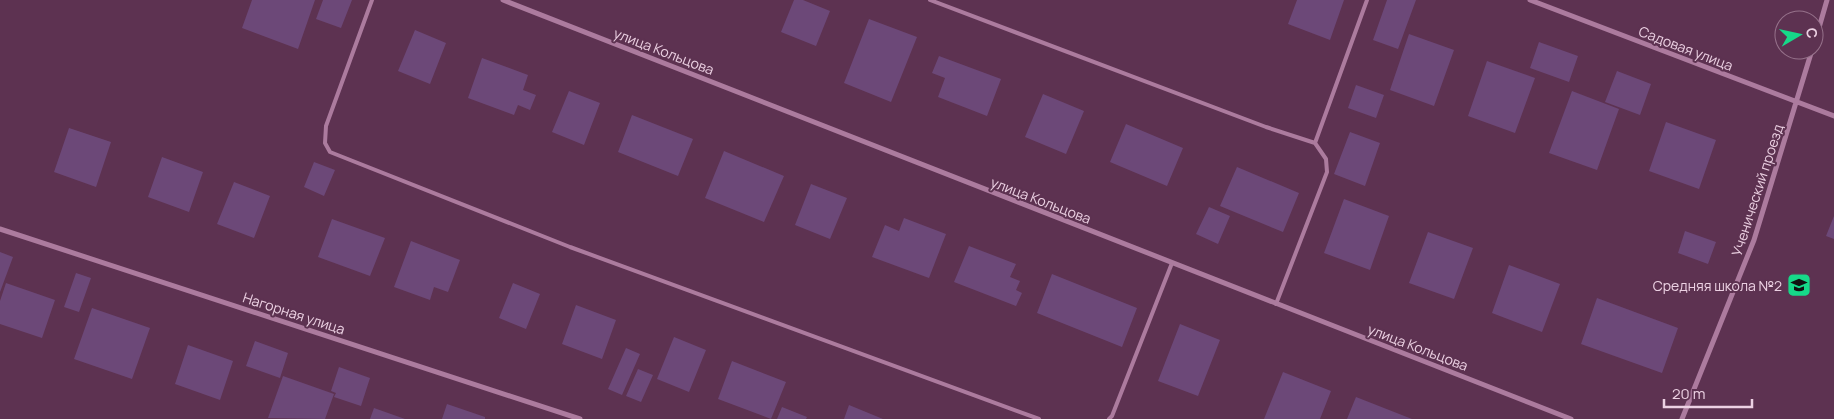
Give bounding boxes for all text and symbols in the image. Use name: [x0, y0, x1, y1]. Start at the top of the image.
north arrow: [1774, 10, 1824, 60]
street label: Садовая улица: [1636, 21, 1736, 75]
street label: улица Кольцова: [611, 23, 717, 79]
text: С: [1802, 26, 1823, 39]
street label: Ученический проезд: [1727, 122, 1787, 258]
street label: улица Кольцова: [988, 172, 1094, 228]
school or university icon: Средняя школа №2: [1786, 272, 1812, 298]
place label: Средняя школа №2: [1653, 276, 1782, 295]
street label: Нагорная улица: [240, 288, 348, 338]
street label: улица Кольцова: [1365, 319, 1471, 375]
scale bar: [1664, 376, 1752, 408]
text: 20 m: [1672, 383, 1705, 404]

